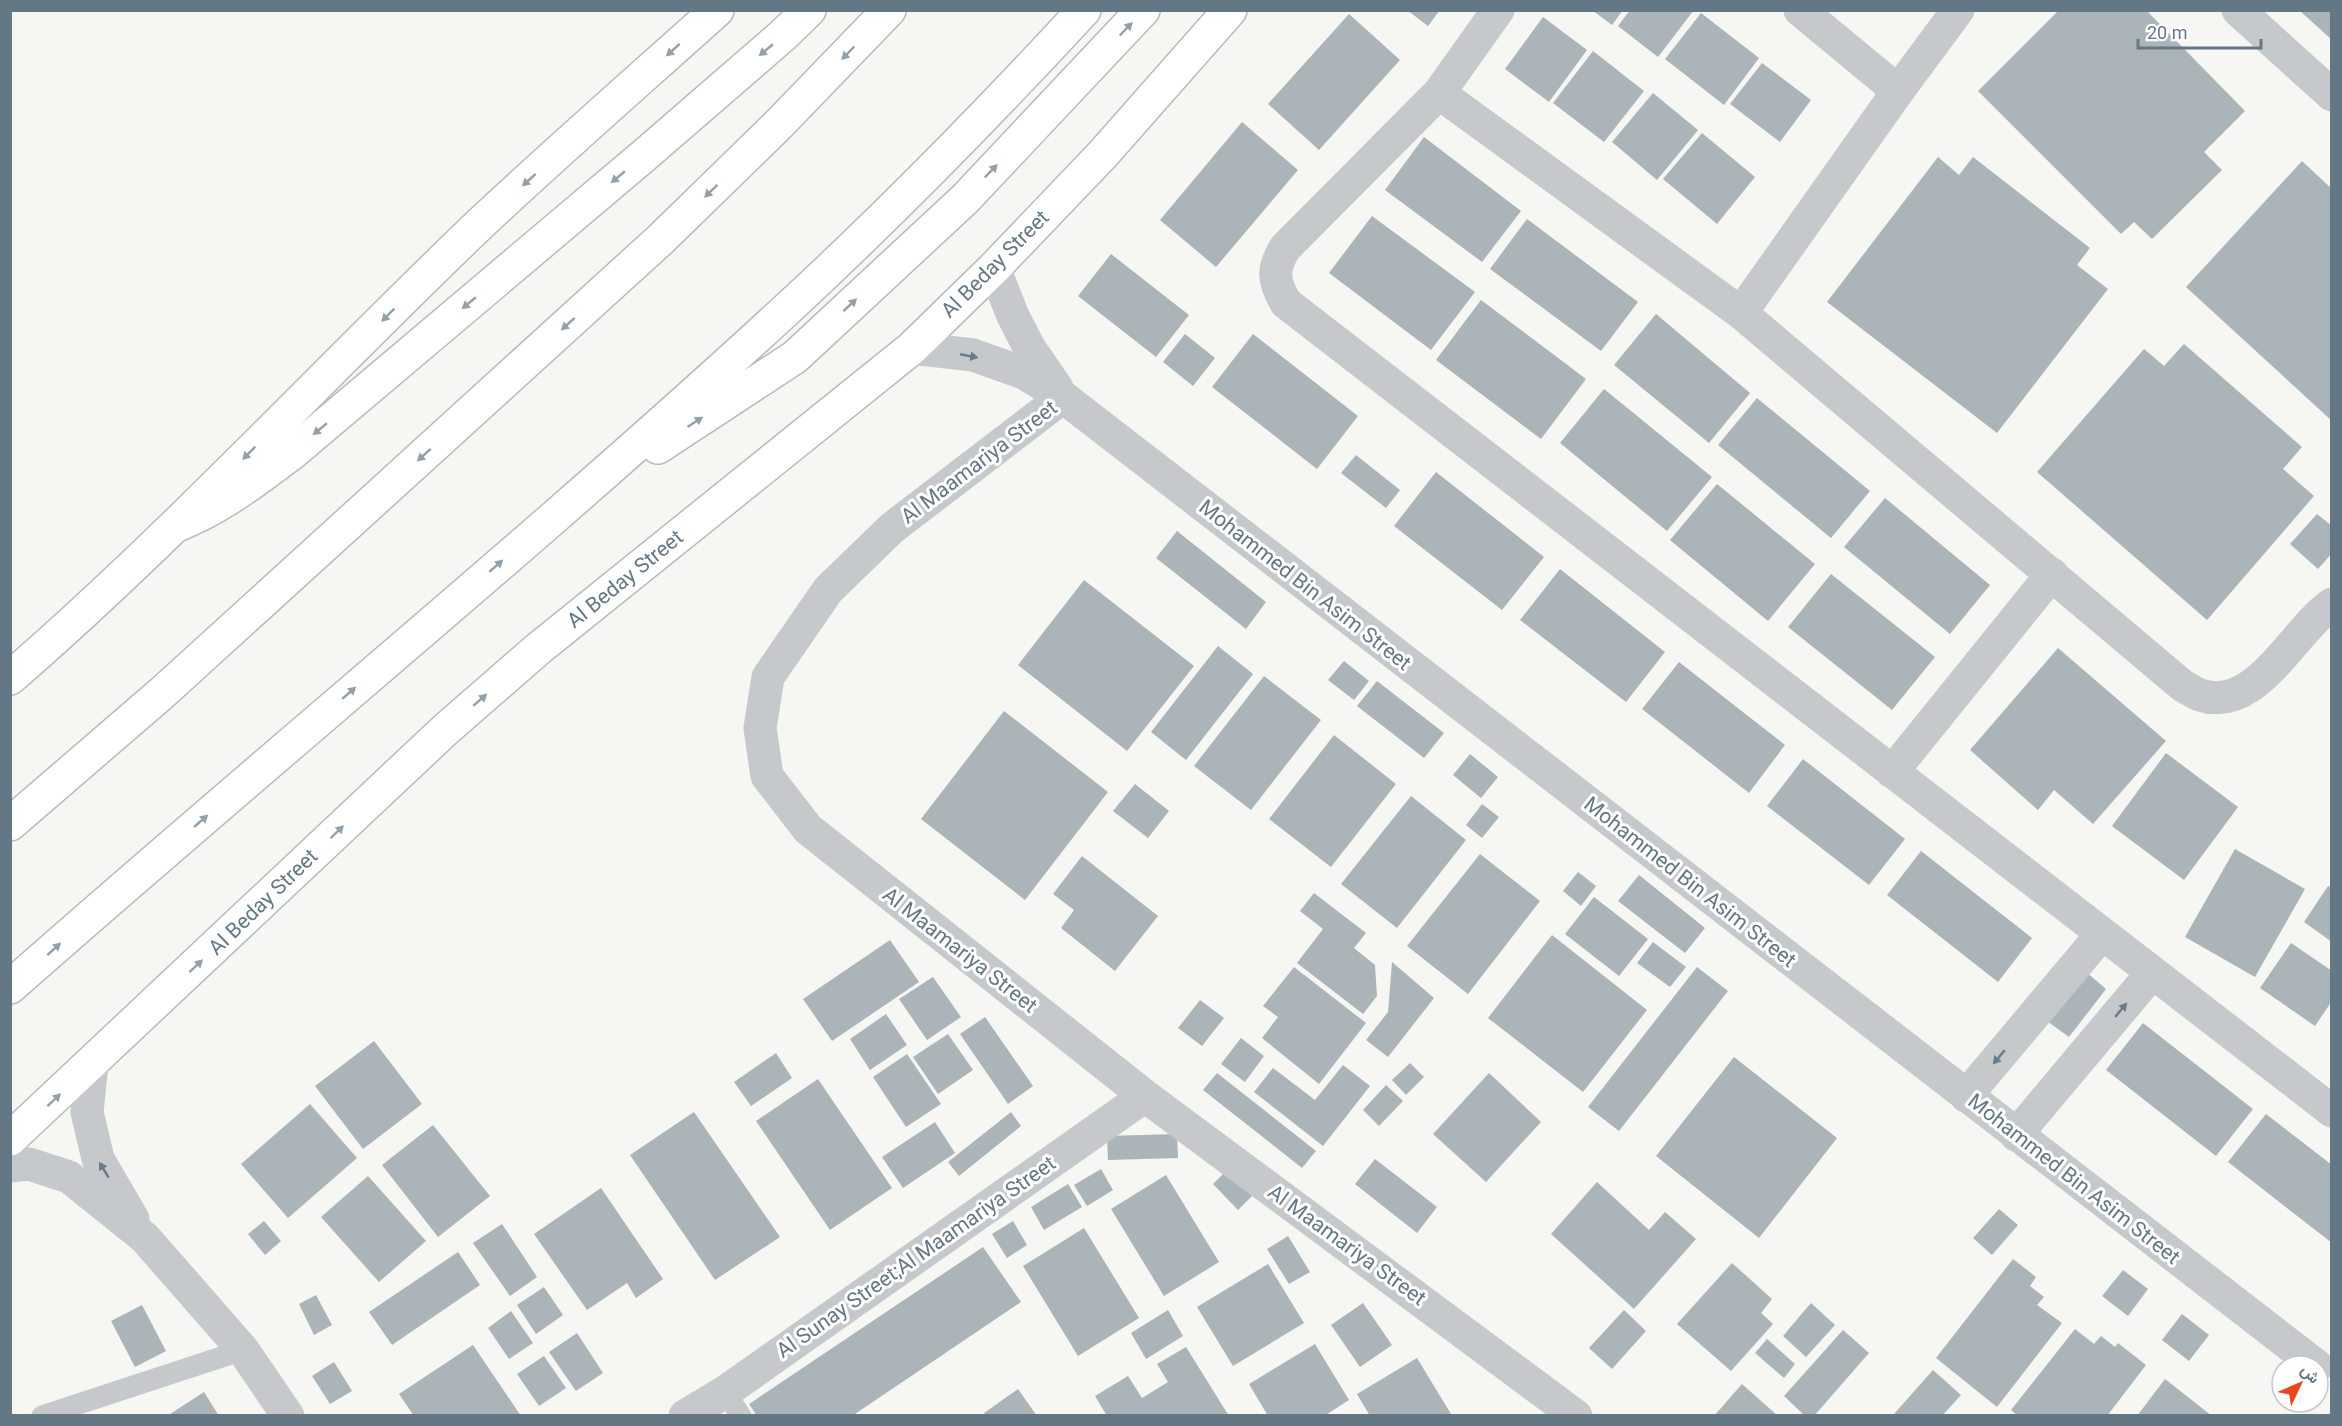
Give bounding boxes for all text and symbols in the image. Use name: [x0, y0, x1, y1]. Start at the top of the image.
scale bar: [2138, 12, 2261, 50]
text: 20 m: [2147, 22, 2187, 43]
one-way arrow: [1118, 23, 1132, 37]
one-way arrow: [666, 43, 681, 56]
one-way arrow: [759, 43, 774, 56]
one-way arrow: [841, 45, 855, 60]
one-way arrow: [984, 163, 998, 178]
one-way arrow: [611, 170, 626, 183]
one-way arrow: [522, 173, 536, 187]
one-way arrow: [703, 184, 718, 198]
street label: Al Beday Street: [936, 205, 1054, 323]
one-way arrow: [462, 296, 477, 309]
one-way arrow: [843, 299, 857, 313]
one-way arrow: [381, 308, 395, 322]
one-way arrow: [561, 317, 576, 330]
one-way arrow: [960, 352, 979, 361]
street label: Al Maamariya Street: [896, 395, 1062, 528]
one-way arrow: [687, 417, 704, 428]
one-way arrow: [313, 422, 328, 435]
one-way arrow: [243, 445, 257, 459]
one-way arrow: [416, 448, 431, 462]
street label: Mohammed Bin Asim Street: [1194, 495, 1416, 675]
street label: Al Beday Street: [562, 525, 688, 633]
one-way arrow: [489, 559, 504, 572]
one-way arrow: [341, 687, 356, 700]
one-way arrow: [472, 694, 487, 707]
street label: Mohammed Bin Asim Street: [1579, 792, 1801, 972]
one-way arrow: [194, 814, 209, 828]
one-way arrow: [329, 825, 344, 839]
street label: Al Beday Street: [204, 844, 322, 960]
street label: Al Maamariya Street: [878, 882, 1042, 1018]
one-way arrow: [46, 943, 61, 956]
one-way arrow: [188, 959, 203, 973]
one-way arrow: [2114, 1003, 2127, 1018]
one-way arrow: [1993, 1049, 2006, 1065]
street label: Mohammed Bin Asim Street: [1963, 1089, 2185, 1269]
one-way arrow: [46, 1093, 61, 1107]
street label: Al Sunay Street;Al Maamariya Street: [772, 1151, 1060, 1363]
one-way arrow: [99, 1162, 110, 1178]
street label: Al Maamariya Street: [1263, 1180, 1431, 1310]
north arrow: [2270, 1354, 2330, 1414]
text: ش: [2297, 1360, 2324, 1387]

